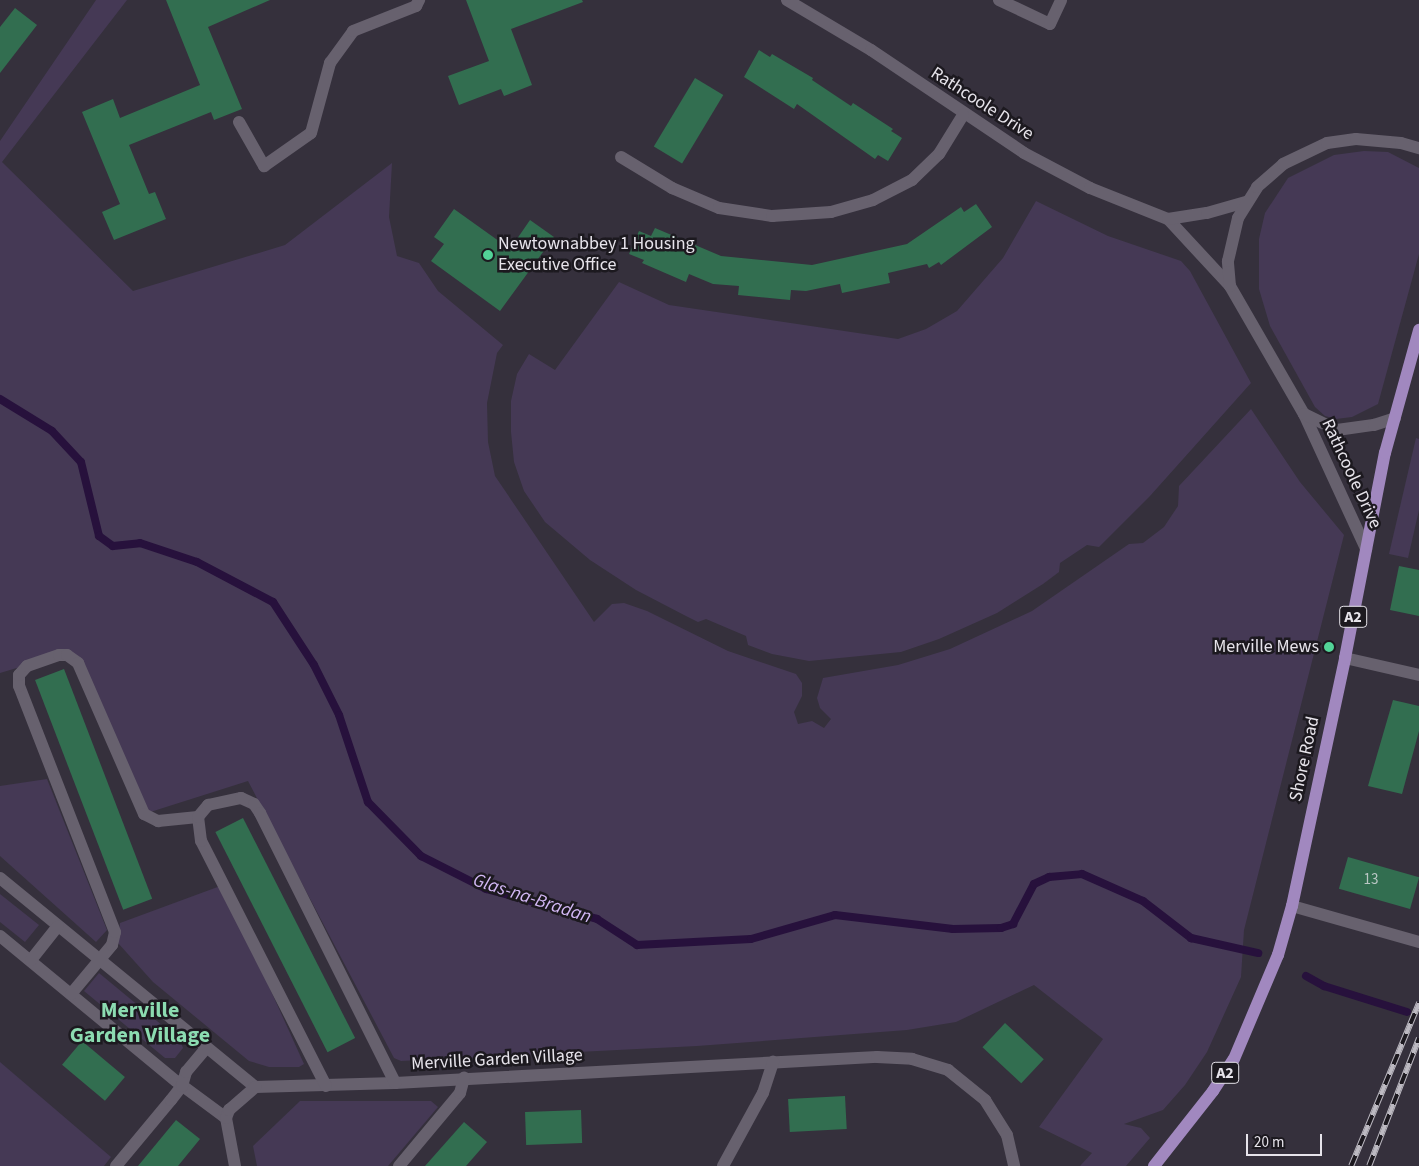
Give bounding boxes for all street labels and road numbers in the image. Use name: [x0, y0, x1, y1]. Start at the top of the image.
street label: Rathcoole Drive: [926, 63, 1038, 145]
street label: Rathcoole Drive: [1316, 416, 1386, 532]
road number: A2: [1338, 604, 1368, 630]
street label: Shore Road: [1285, 715, 1325, 803]
street label: Merville Garden Village: [411, 1045, 583, 1075]
road number: A2: [1210, 1060, 1240, 1086]

